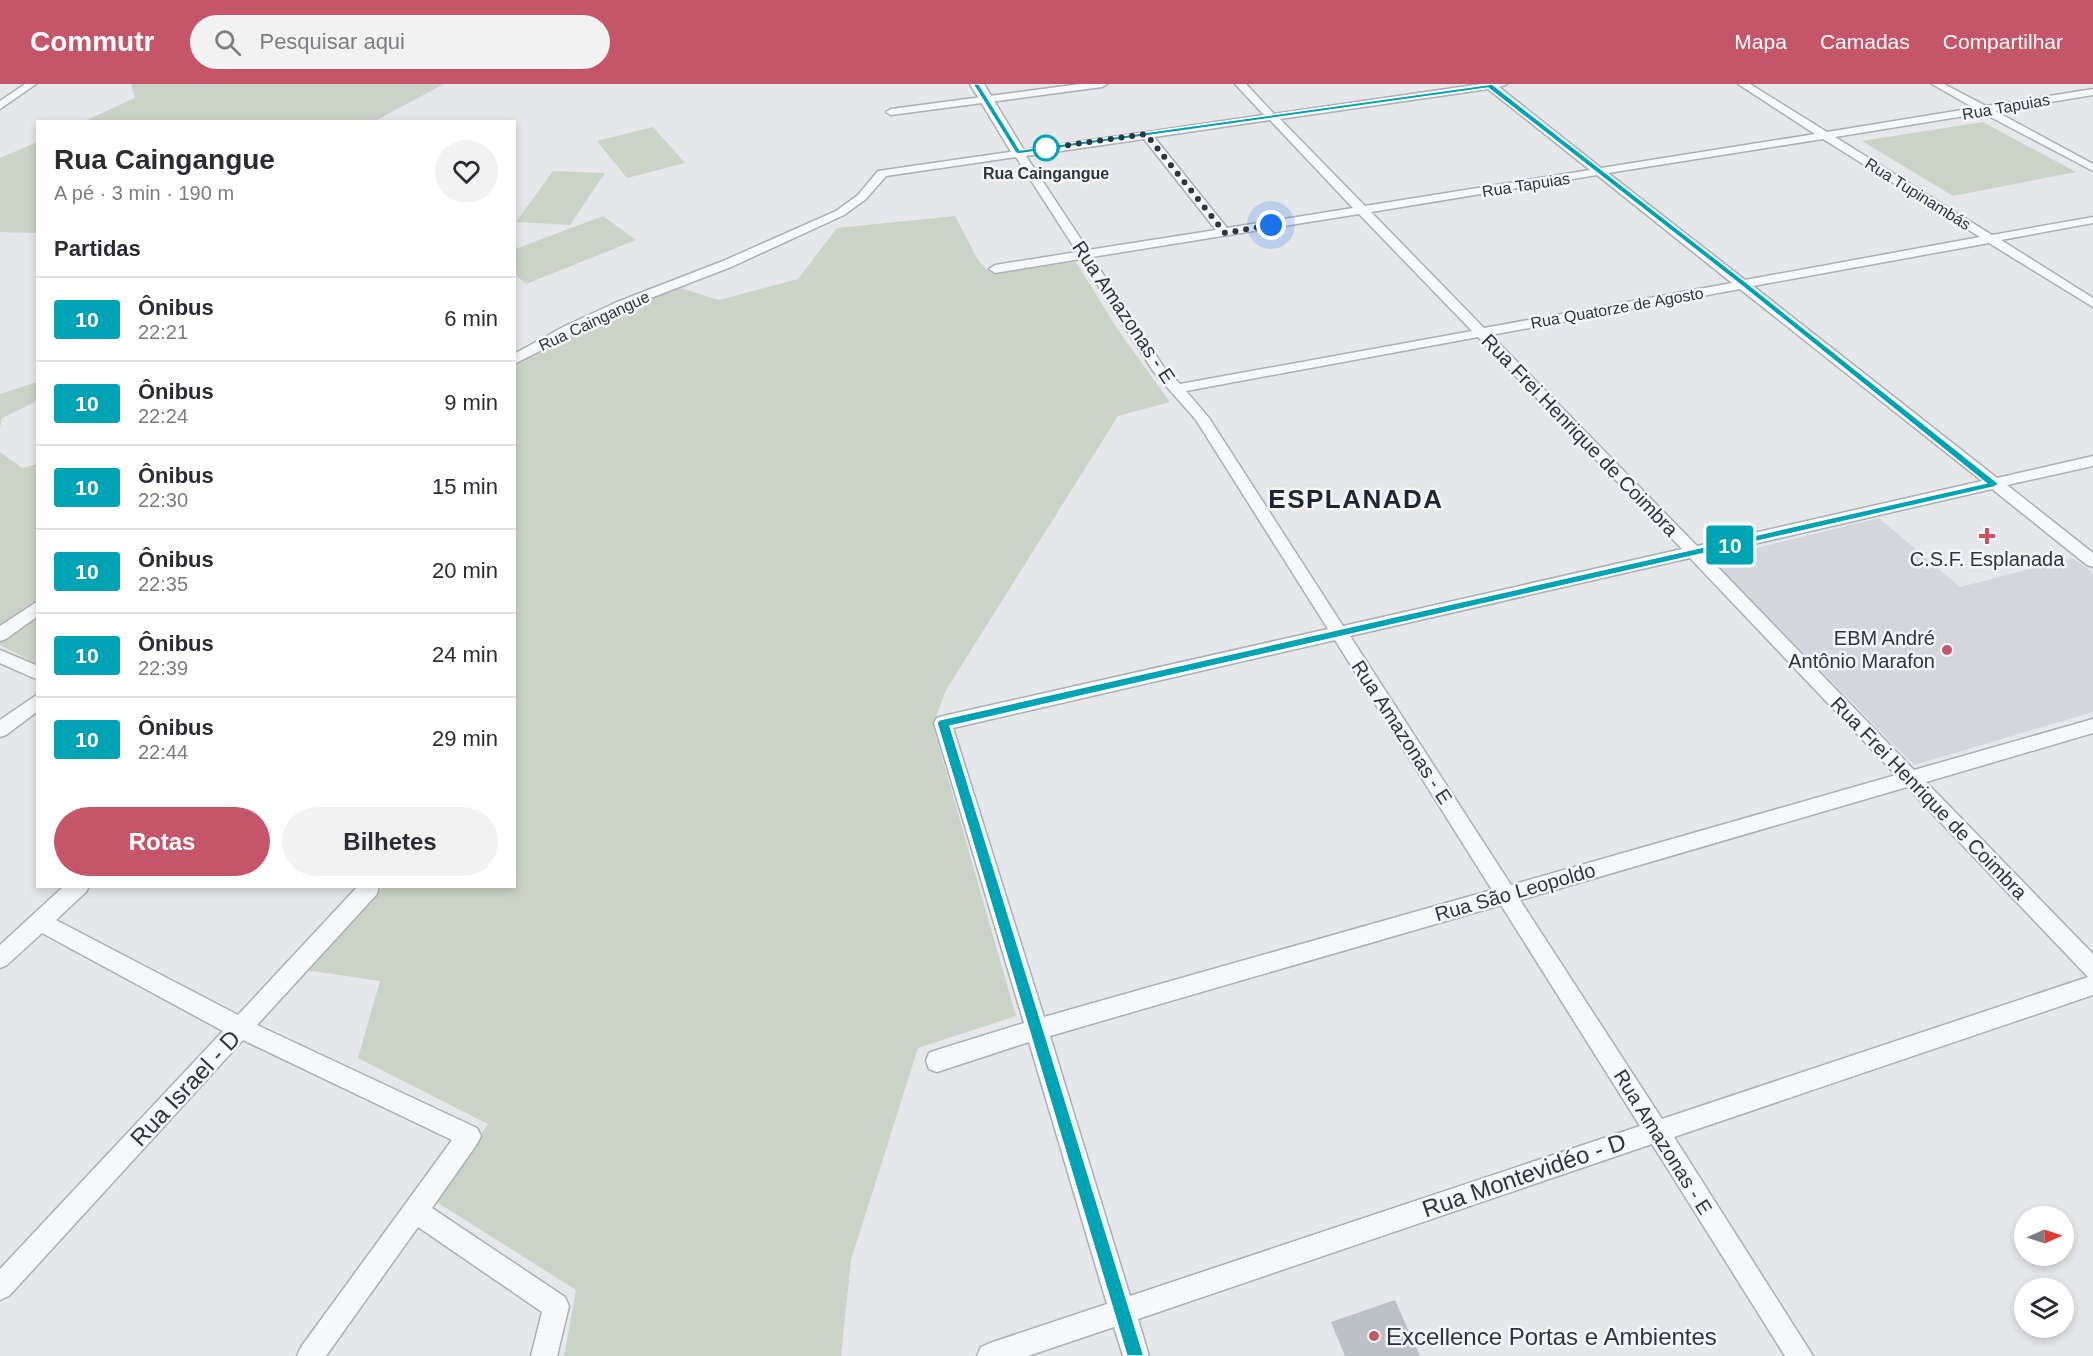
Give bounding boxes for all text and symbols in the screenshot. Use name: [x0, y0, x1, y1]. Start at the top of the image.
search box: [190, 15, 610, 69]
text: Commutr: [30, 26, 154, 57]
icon: search: [211, 26, 244, 59]
text: Pesquisar aqui: [259, 29, 405, 54]
text: Mapa: [1734, 30, 1787, 53]
text: Camadas: [1820, 30, 1910, 53]
text: Compartilhar: [1943, 30, 2063, 53]
street label: Rua Tapuias: [1961, 91, 2051, 123]
marker: Rua Caingangue: [1033, 135, 1059, 161]
button: heart: [435, 140, 498, 203]
text: Rua Caingangue: [54, 144, 275, 175]
street label: Rua Tupinambás: [1862, 155, 1974, 233]
place label: Rua Caingangue: [983, 165, 1109, 182]
street label: Rua Tapuias: [1481, 170, 1571, 200]
text: A pé · 3 min · 190 m: [54, 182, 234, 204]
your location: [1256, 210, 1286, 240]
text: Partidas: [54, 236, 141, 261]
street label: Rua Amazonas - E: [1068, 237, 1180, 387]
street label: Rua Quatorze de Agosto: [1529, 284, 1705, 332]
street label: Rua Caingangue: [536, 288, 652, 354]
text: Ônibus: [138, 295, 214, 320]
text: 6 min: [444, 306, 498, 331]
text: 10: [75, 308, 99, 331]
text: 22:21: [138, 321, 188, 343]
street label: Rua Frei Henrique de Coimbra: [1477, 329, 1683, 541]
text: Ônibus: [138, 379, 214, 404]
text: 9 min: [444, 390, 498, 415]
text: 10: [75, 392, 99, 415]
text: 22:24: [138, 405, 188, 427]
text: Ônibus: [138, 463, 214, 488]
text: 15 min: [432, 474, 498, 499]
text: 10: [75, 476, 99, 499]
district label: ESPLANADA: [1268, 484, 1444, 514]
text: 22:30: [138, 489, 188, 511]
line badge: 10: [1703, 526, 1757, 564]
marker: C.S.F. Esplanada: [1978, 527, 1996, 545]
text: 10: [1718, 534, 1742, 557]
text: Ônibus: [138, 547, 214, 572]
place label: C.S.F. Esplanada: [1910, 548, 2065, 570]
text: 20 min: [432, 558, 498, 583]
text: 10: [75, 560, 99, 583]
text: 22:35: [138, 573, 188, 595]
place label: EBM André Antônio Marafon: [1788, 627, 1935, 672]
text: Ônibus: [138, 631, 214, 656]
text: 24 min: [432, 642, 498, 667]
marker: EBM André Antônio Marafon: [1940, 643, 1954, 657]
text: 10: [75, 644, 99, 667]
street label: Rua Amazonas - E: [1347, 656, 1457, 808]
text: 22:39: [138, 657, 188, 679]
street label: Rua Frei Henrique de Coimbra: [1826, 692, 2032, 904]
text: Ônibus: [138, 715, 214, 740]
text: 29 min: [432, 726, 498, 751]
text: 10: [75, 728, 99, 751]
text: 22:44: [138, 741, 188, 763]
button: Rotas: [54, 807, 270, 876]
button: Bilhetes: [282, 807, 498, 876]
street label: Rua São Leopoldo: [1432, 859, 1598, 925]
street label: Rua Israel - D: [125, 1025, 245, 1151]
street label: Rua Amazonas - E: [1609, 1065, 1717, 1219]
street label: Rua Montevidéo - D: [1419, 1127, 1629, 1223]
north arrow: [2014, 1206, 2074, 1266]
map controls: [2014, 1206, 2074, 1338]
button: layers: [2014, 1278, 2074, 1338]
place label: Excellence Portas e Ambientes: [1386, 1323, 1717, 1350]
marker: Excellence Portas e Ambientes: [1367, 1329, 1381, 1343]

